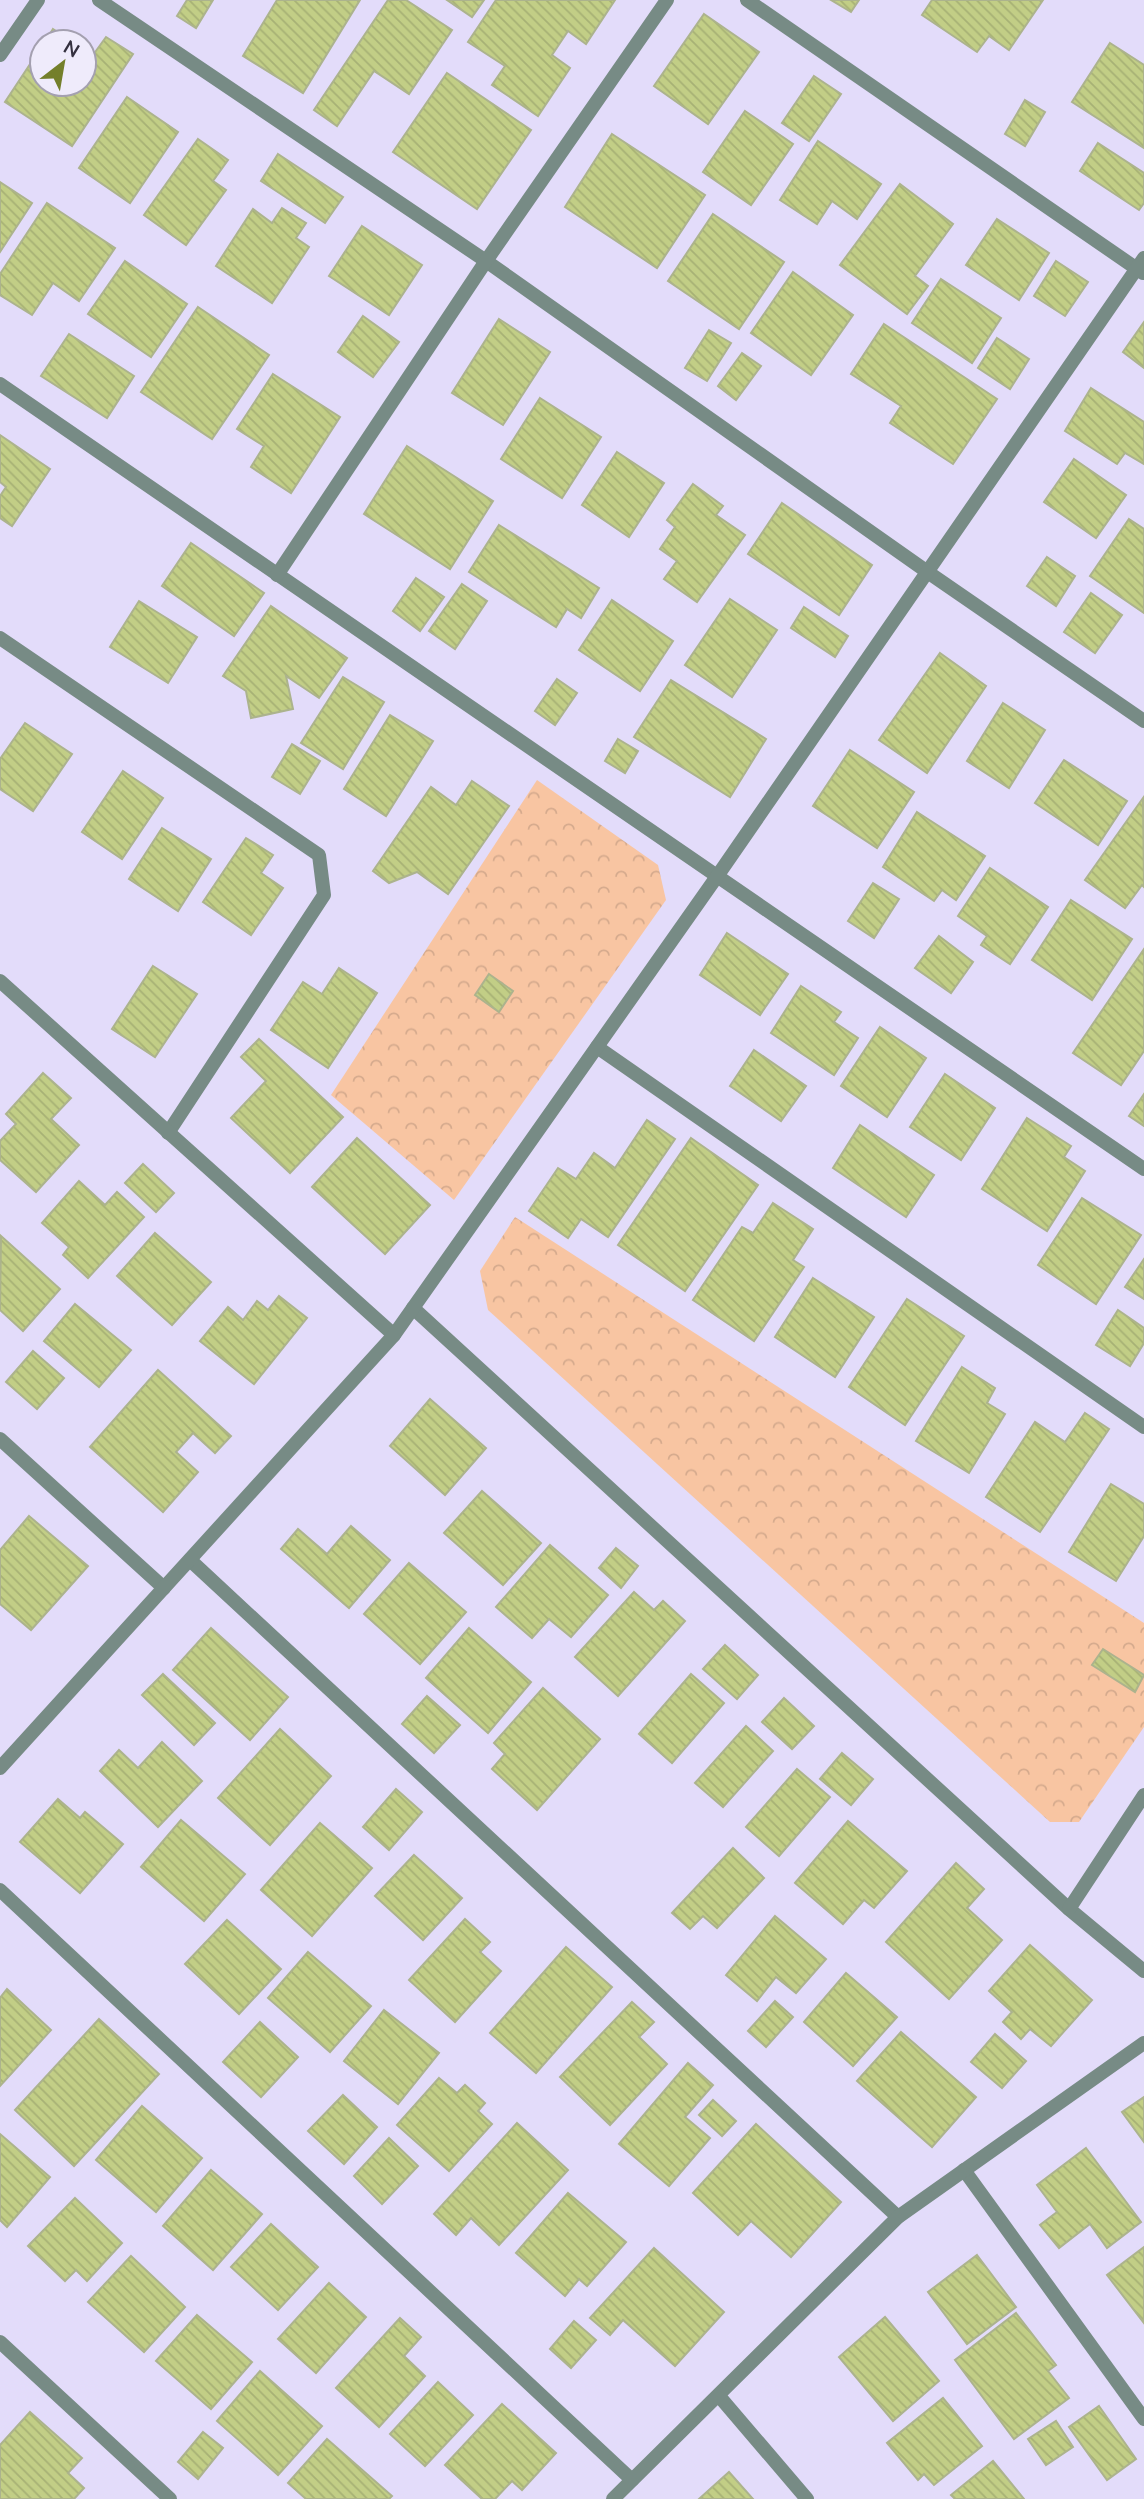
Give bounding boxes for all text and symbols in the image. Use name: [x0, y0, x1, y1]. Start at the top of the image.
north arrow: [28, 28, 98, 98]
text: N: [59, 34, 84, 62]

